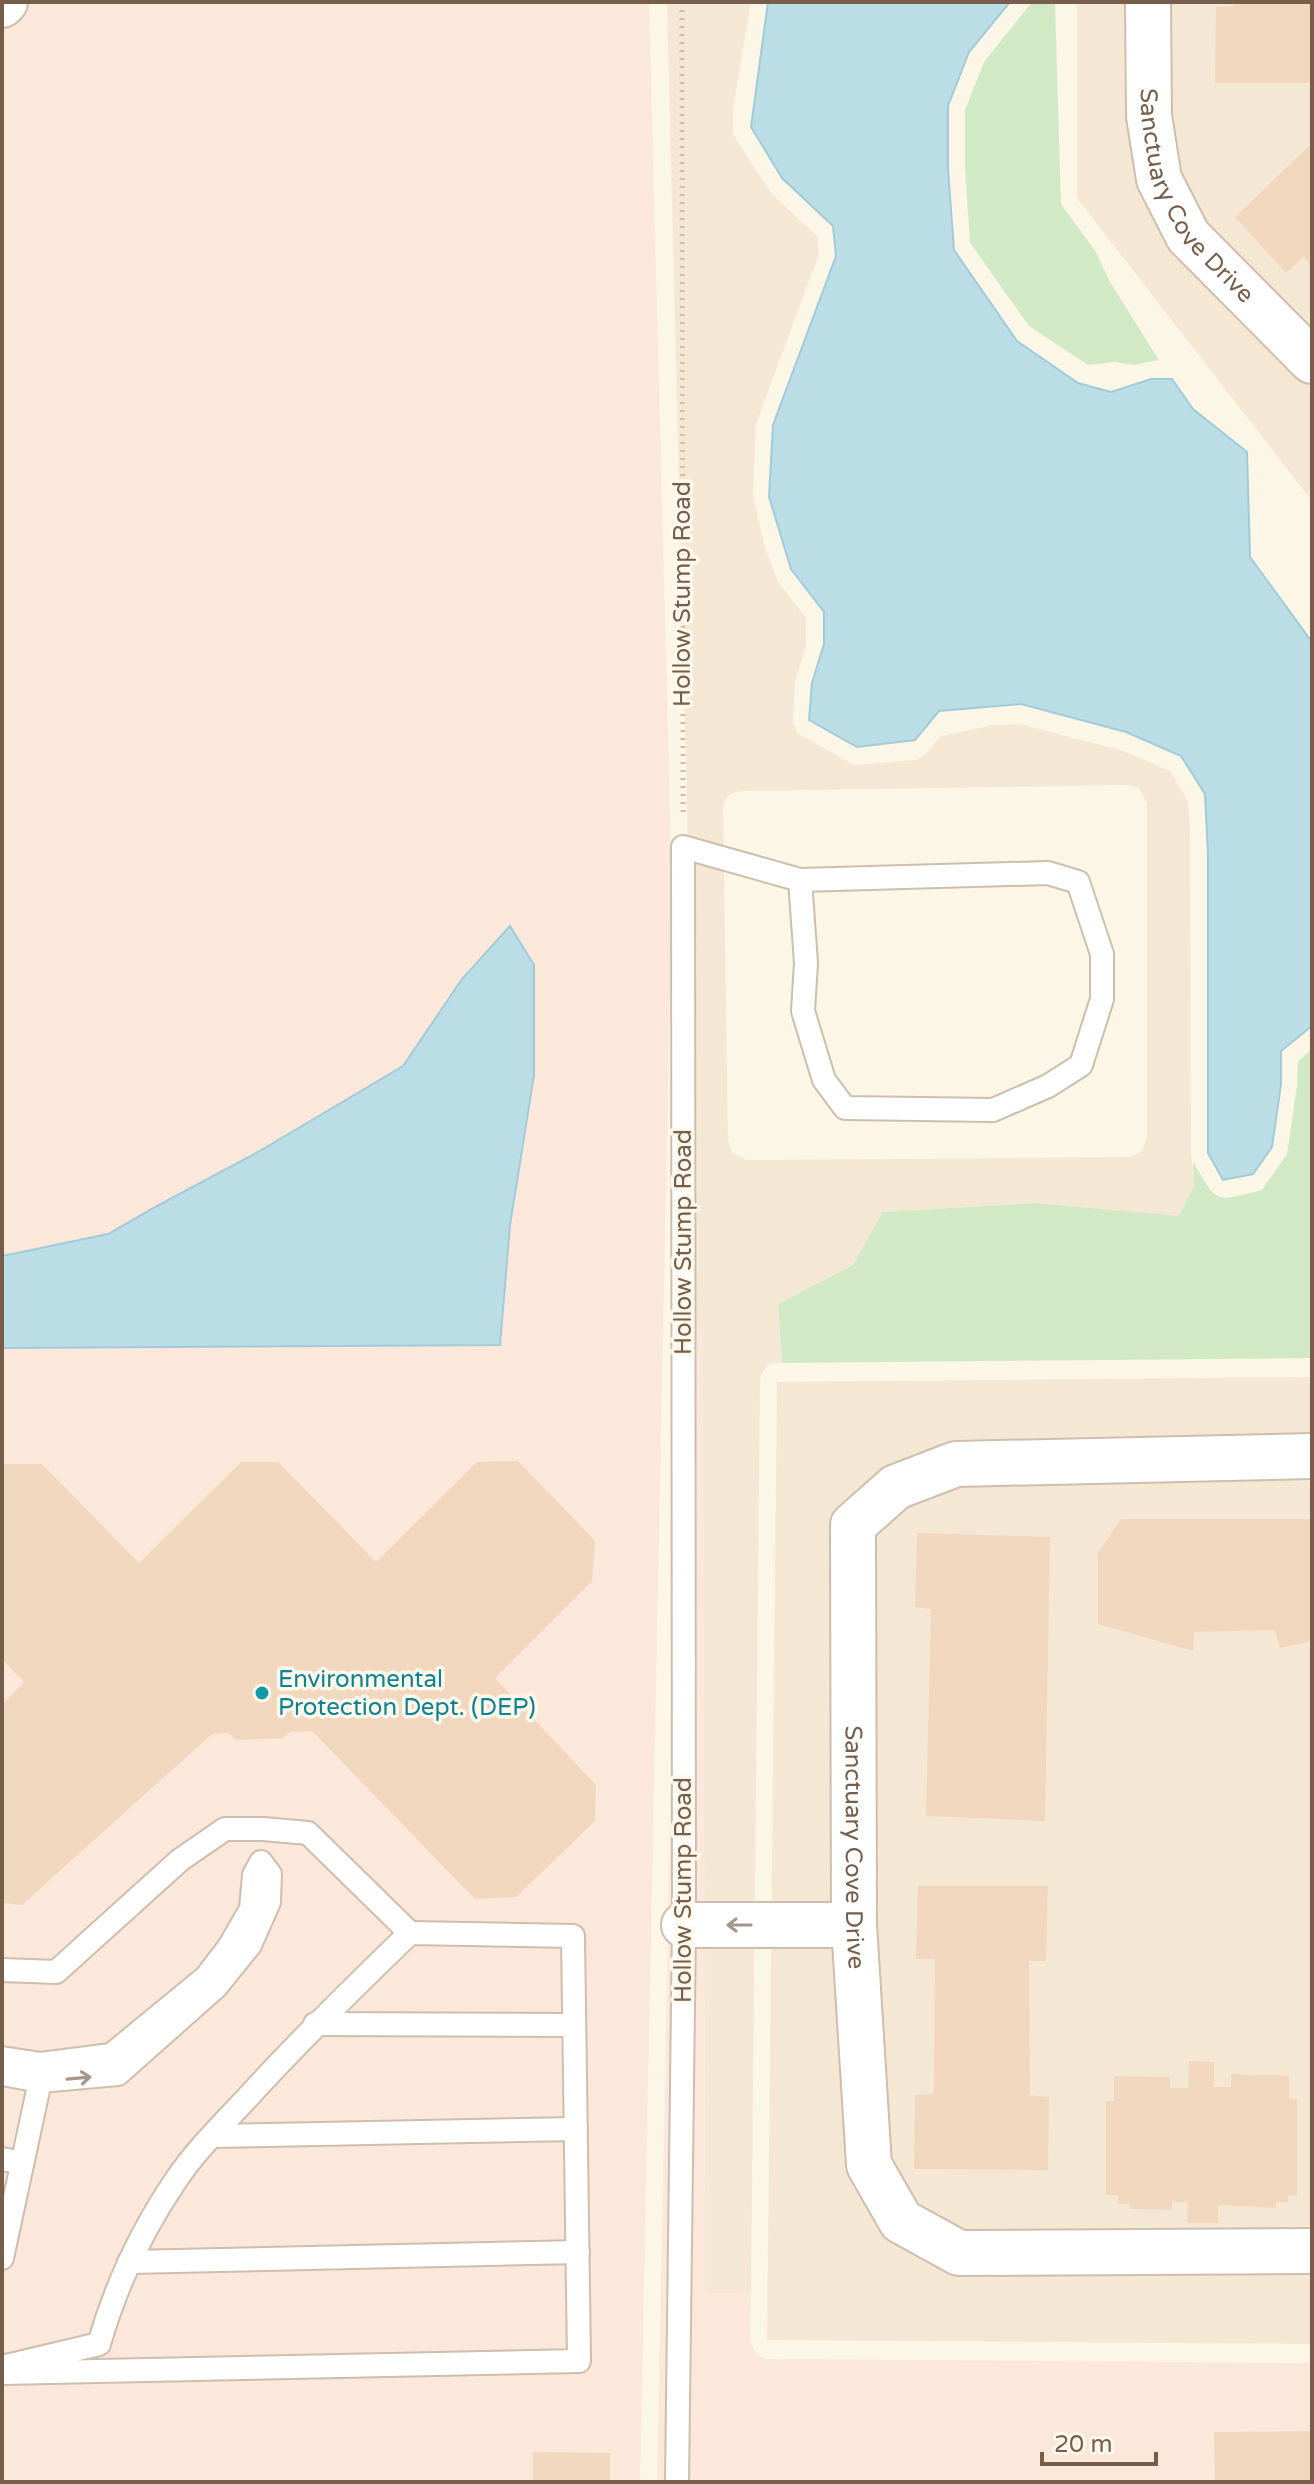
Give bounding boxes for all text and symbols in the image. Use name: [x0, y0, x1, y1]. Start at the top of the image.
street label: Sanctuary Cove Drive: [1134, 88, 1260, 309]
street label: Hollow Stump Road: [668, 481, 697, 707]
street label: Hollow Stump Road: [669, 1129, 698, 1355]
place label: Environmental Protection Dept. (DEP): [278, 1665, 536, 1722]
marker: Environmental Protection Dept. (DEP): [253, 1684, 271, 1702]
street label: Sanctuary Cove Drive: [839, 1725, 871, 1970]
street label: Hollow Stump Road: [669, 1777, 698, 2003]
one-way arrow: [726, 1917, 753, 1933]
one-way arrow: [65, 2070, 92, 2085]
scale bar: [1042, 2416, 1156, 2466]
text: 20 m: [1054, 2430, 1112, 2459]

